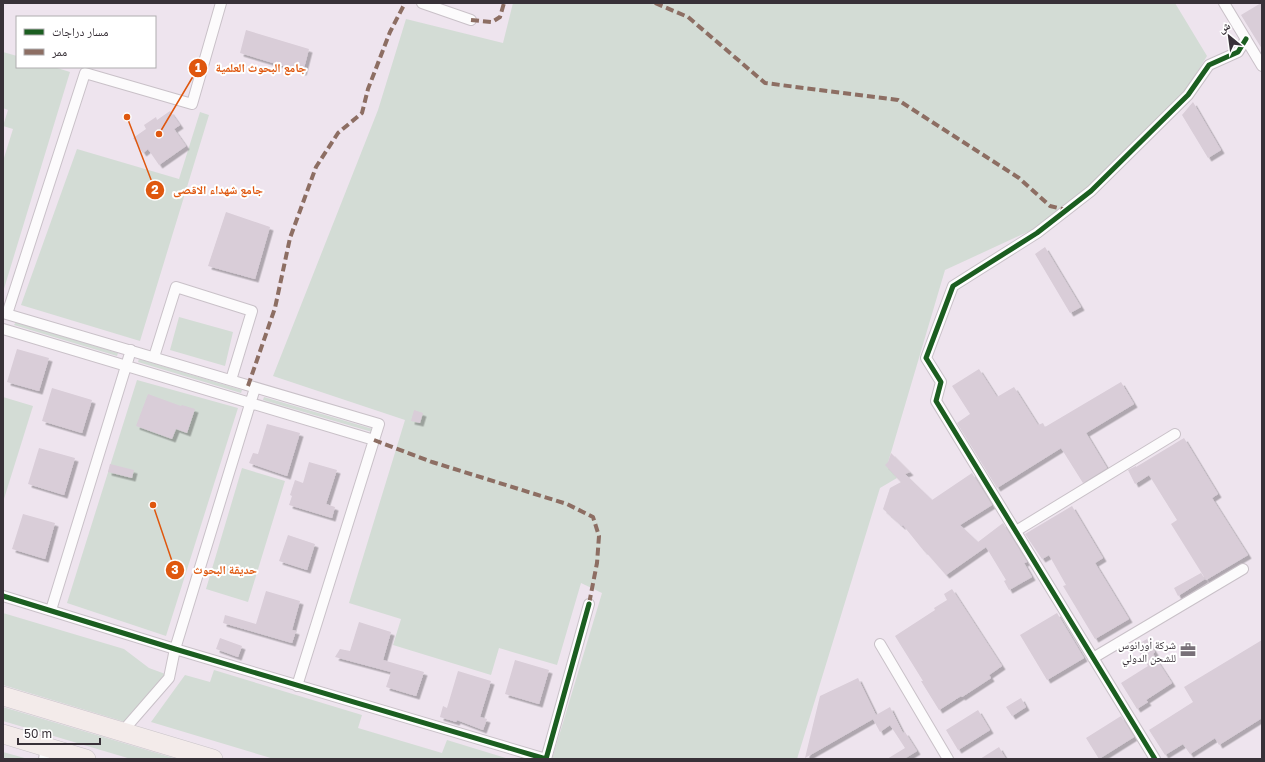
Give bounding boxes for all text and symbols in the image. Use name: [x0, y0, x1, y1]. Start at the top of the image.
legend: [16, 16, 156, 68]
north arrow: [1209, 16, 1249, 56]
text: ش: [1216, 18, 1233, 37]
text: مسار دراجات: [52, 24, 109, 39]
text: ممر: [51, 44, 67, 59]
callout: جامع البحوث العلمية: [188, 56, 314, 80]
text: 1: [195, 60, 201, 75]
text: جامع البحوث العلمية: [216, 60, 307, 76]
callout: جامع شهداء الاقصى: [145, 178, 271, 202]
text: 2: [151, 182, 159, 197]
text: جامع شهداء الاقصى: [173, 182, 263, 198]
callout: حديقة البحوث: [165, 558, 265, 582]
text: 3: [171, 562, 179, 577]
text: حديقة البحوث: [193, 562, 257, 577]
place label: شركة أورانوس للشحن الدولي: [1118, 638, 1176, 666]
office icon: شركة أورانوس للشحن الدولي: [1179, 641, 1197, 659]
scale bar: [18, 720, 100, 746]
text: 50 m: [24, 726, 52, 741]

